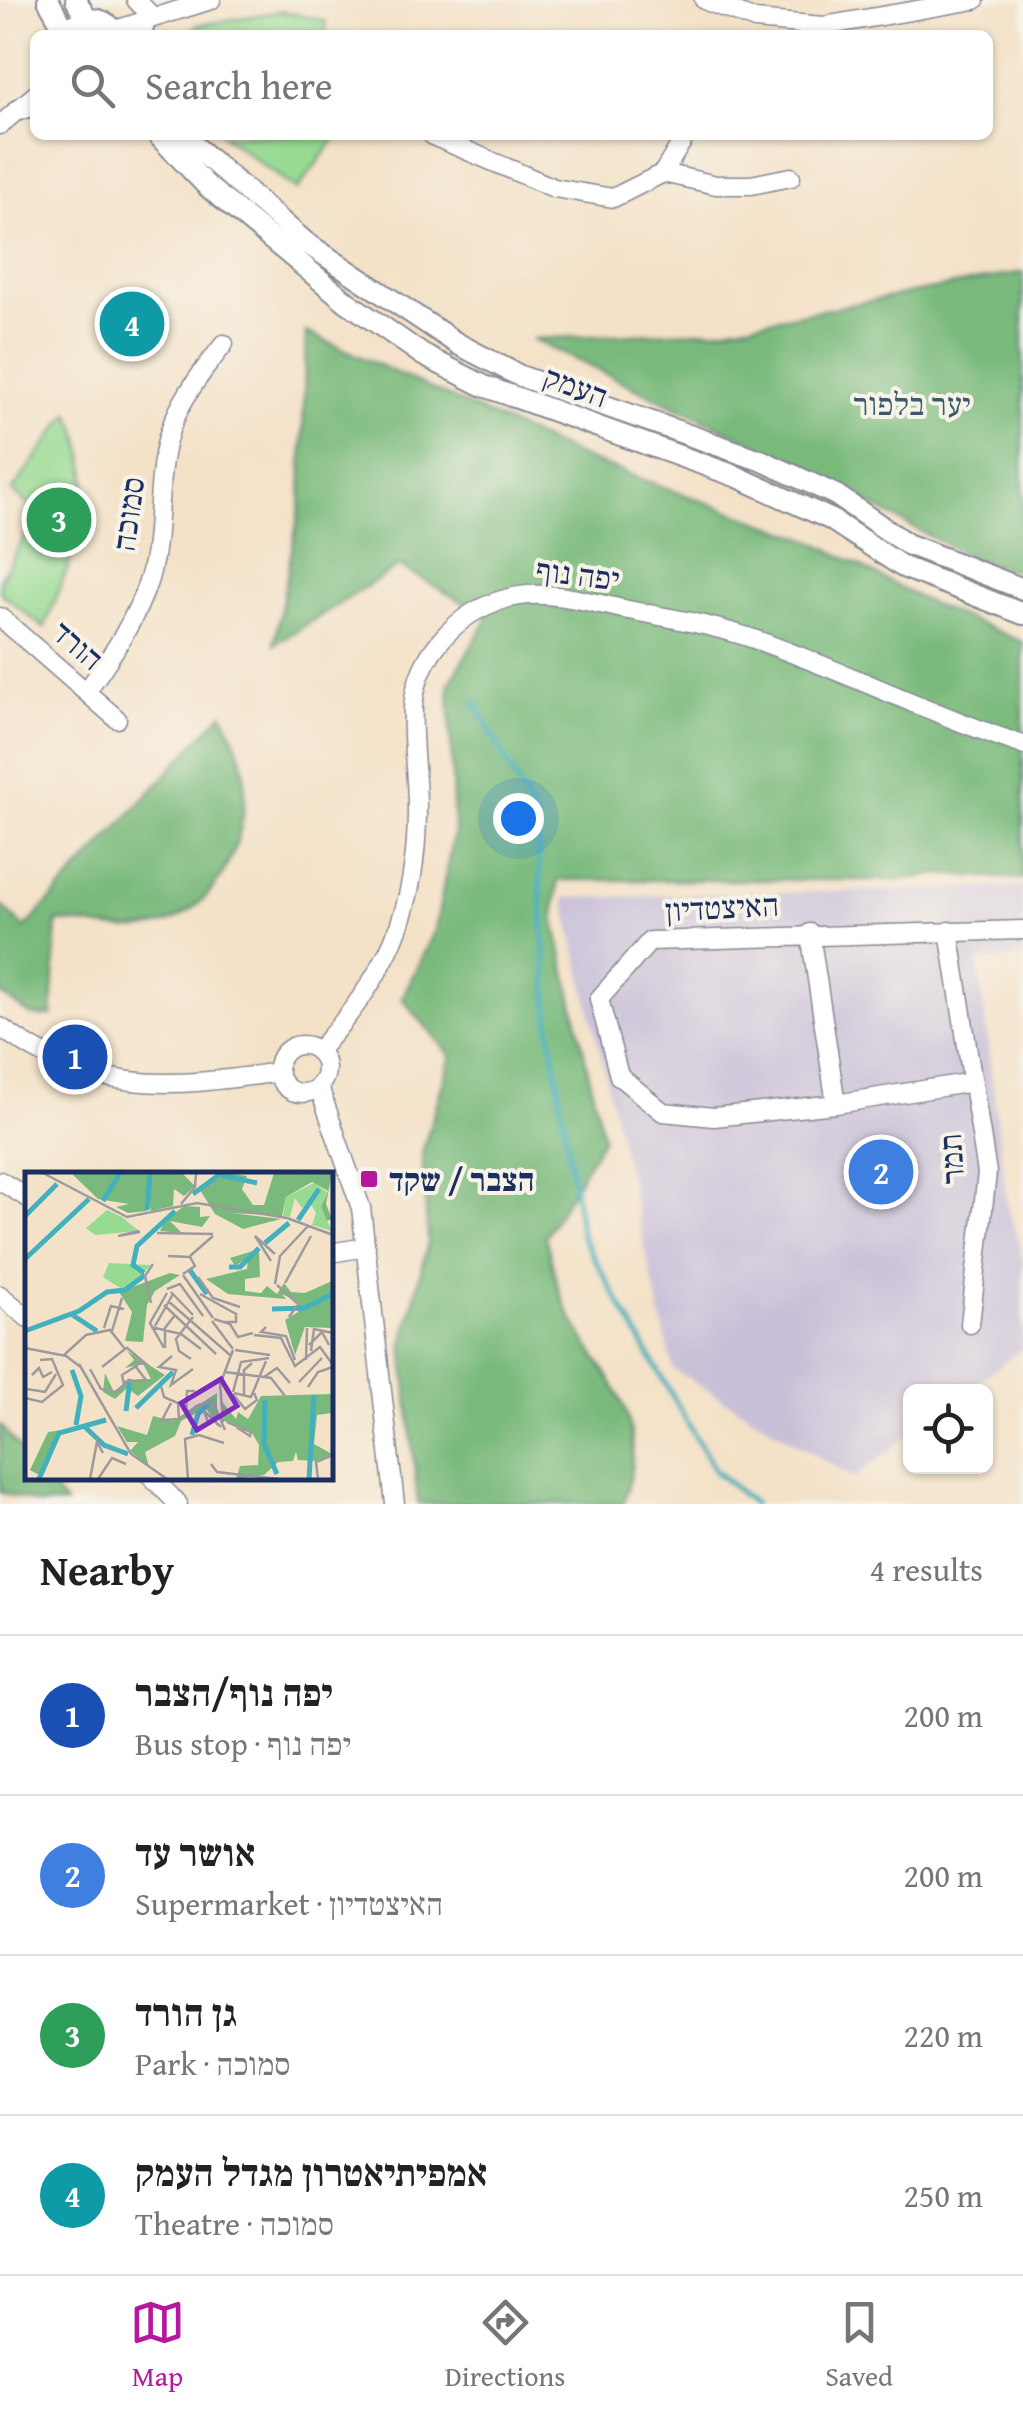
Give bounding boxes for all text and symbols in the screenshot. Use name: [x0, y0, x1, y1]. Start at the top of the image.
search box: [30, 30, 993, 140]
text: Search here: [145, 57, 333, 113]
icon: search: [65, 58, 120, 113]
pin: 4: [100, 286, 164, 362]
street label: העמק: [537, 353, 615, 419]
park label: יער בלפור: [853, 380, 971, 427]
street label: סמוכה: [100, 474, 156, 554]
pin: 3: [27, 482, 92, 558]
street label: יפה נוף: [533, 546, 623, 602]
street label: הורד: [42, 609, 114, 681]
your location: [493, 793, 544, 844]
street label: האיצטדיון: [664, 881, 780, 933]
pin: 1: [42, 1020, 108, 1094]
street label: תמר: [926, 1132, 976, 1186]
pin: 2: [848, 1134, 914, 1210]
place label: הצבר / שקד: [389, 1156, 534, 1203]
marker: הצבר / שקד: [358, 1168, 380, 1190]
inset map: [25, 1172, 332, 1479]
map controls: [903, 1384, 993, 1474]
button: locate: [903, 1384, 993, 1474]
text: Nearby: [40, 1539, 174, 1600]
text: 4 results: [870, 1546, 983, 1593]
text: יפה נוף/הצבר: [135, 1664, 333, 1720]
text: 1: [64, 1692, 81, 1739]
text: 200 m: [904, 1692, 983, 1739]
text: Bus stop · יפה נוף: [135, 1720, 351, 1767]
text: אושר עד: [135, 1824, 256, 1880]
text: 2: [64, 1852, 81, 1899]
text: 200 m: [904, 1852, 983, 1899]
text: Supermarket · האיצטדיון: [135, 1880, 443, 1927]
text: גן הורד: [135, 1984, 237, 2040]
text: 3: [64, 2012, 81, 2059]
text: 220 m: [904, 2012, 983, 2059]
text: Park · סמוכה: [135, 2040, 291, 2087]
text: אמפיתיאטרון מגדל העמק: [135, 2144, 488, 2200]
text: 4: [64, 2172, 81, 2219]
text: 250 m: [904, 2172, 983, 2219]
text: Theatre · סמוכה: [135, 2200, 334, 2247]
tab: Map: [130, 2295, 185, 2396]
tab: Directions: [445, 2295, 565, 2396]
tab: Saved: [825, 2295, 893, 2396]

